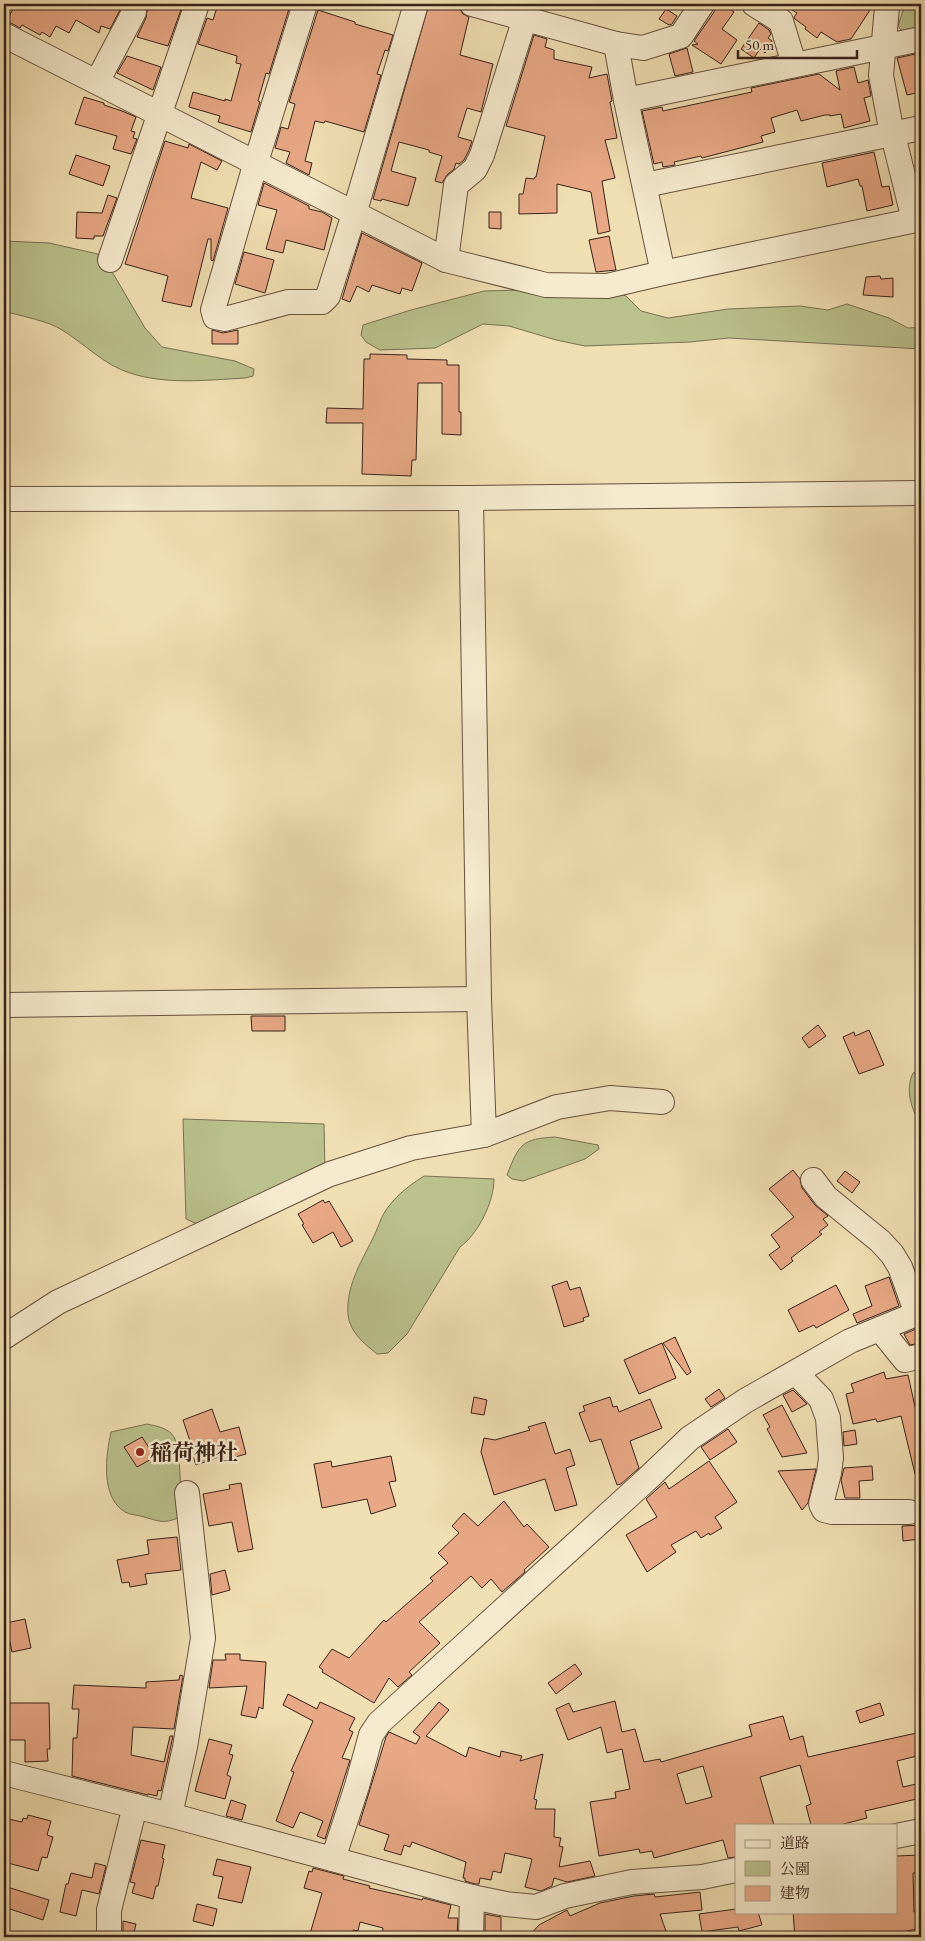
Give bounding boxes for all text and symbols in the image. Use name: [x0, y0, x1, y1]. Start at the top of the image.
scale bar: [738, 28, 856, 60]
text: 50 m: [745, 35, 774, 54]
place label: 稲荷神社: [150, 1438, 238, 1467]
marker: 稲荷神社: [134, 1446, 146, 1458]
legend: [735, 1824, 898, 1914]
text: 道路: [780, 1833, 810, 1852]
text: 公園: [780, 1859, 810, 1878]
text: 建物: [780, 1883, 810, 1902]

